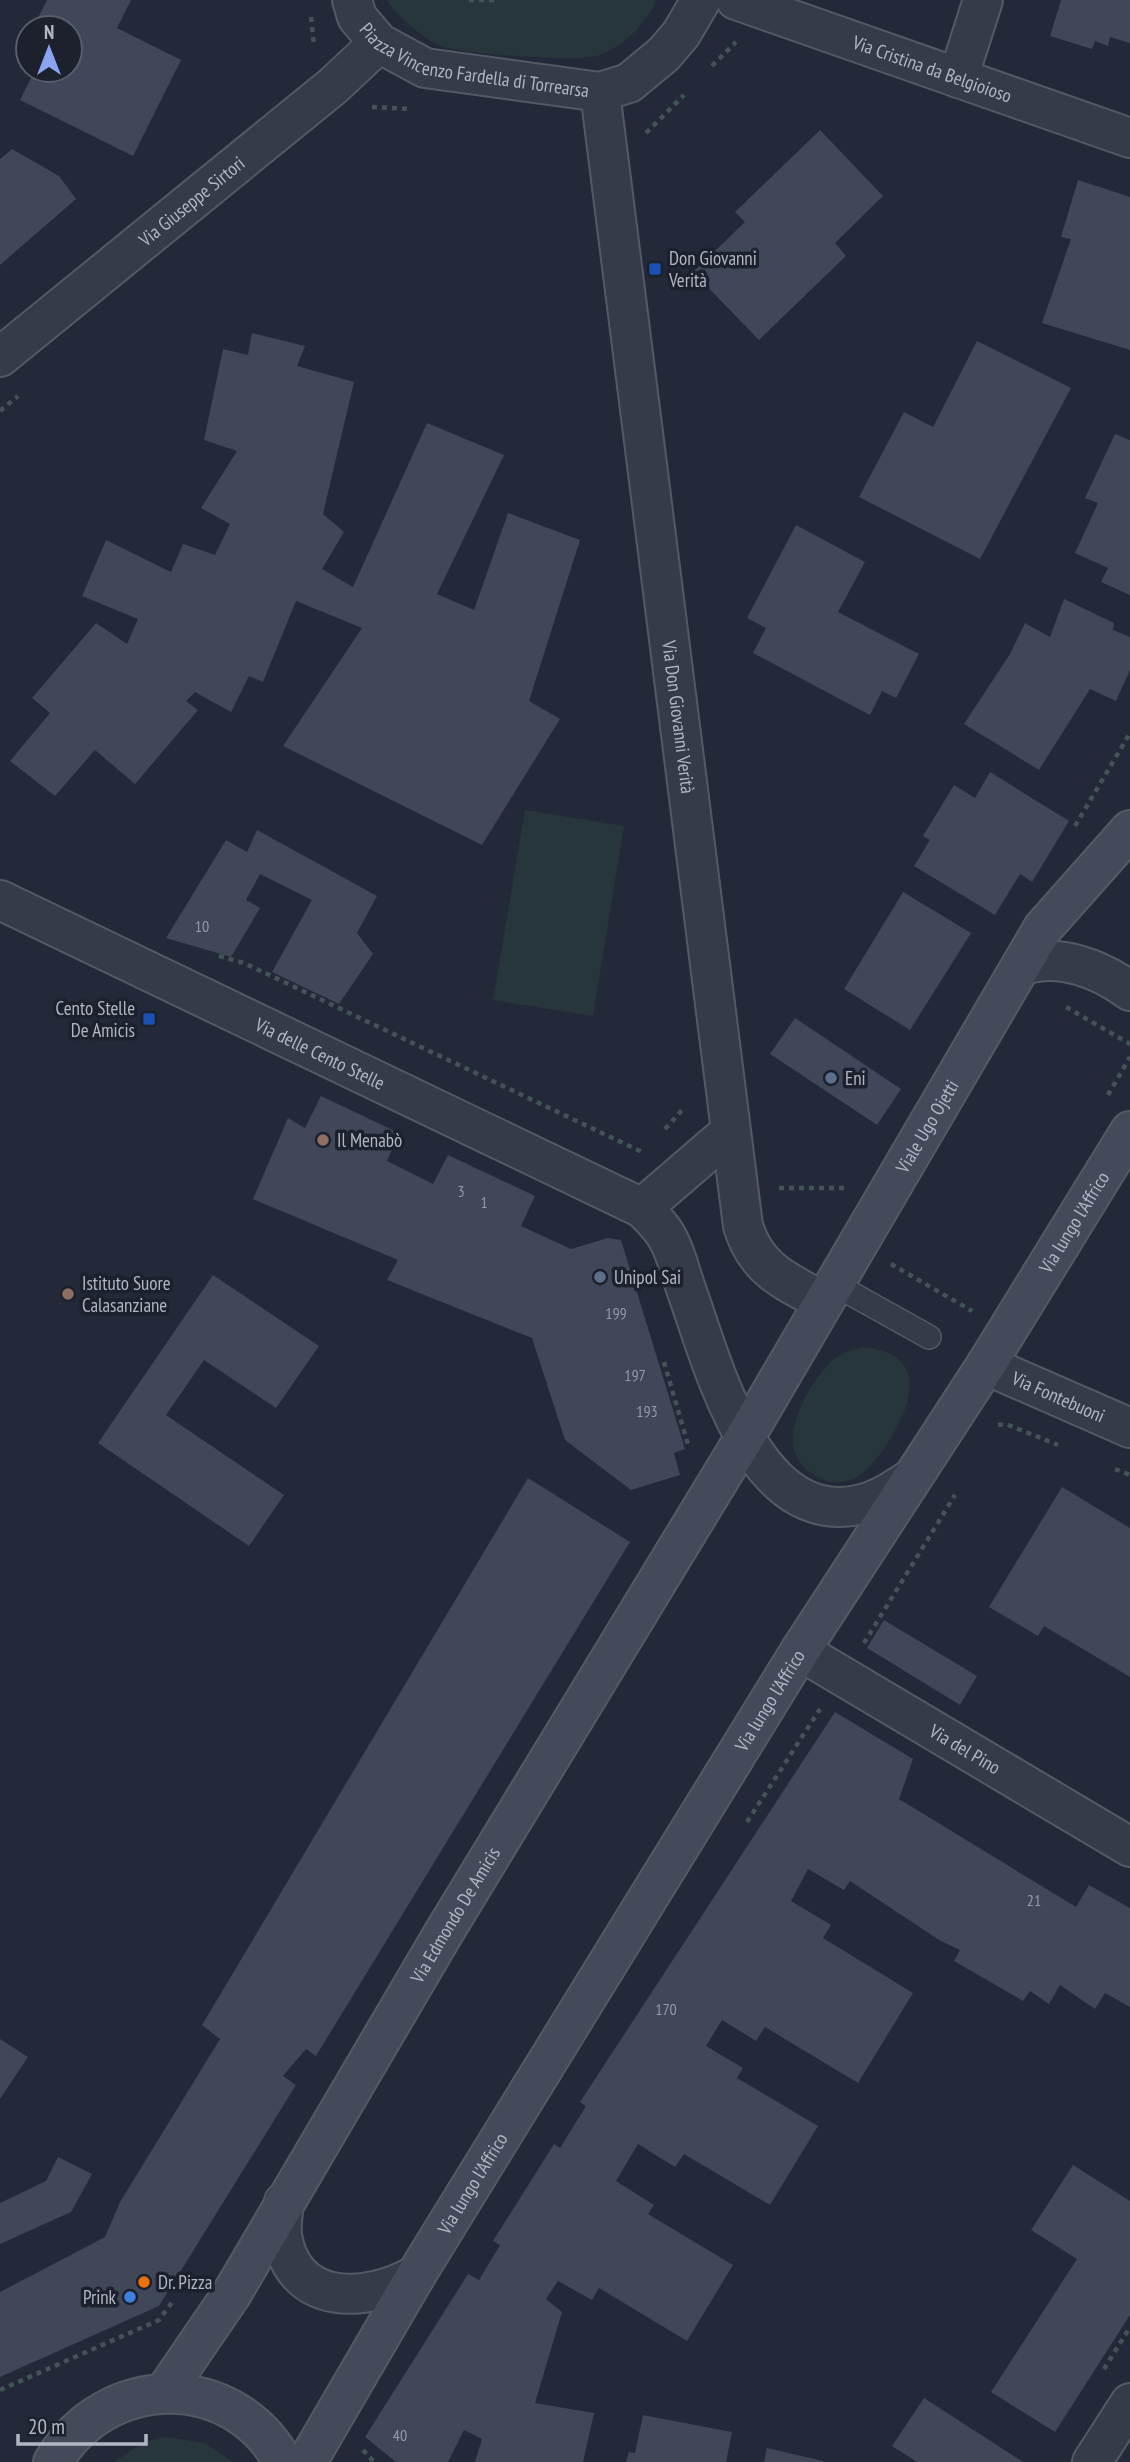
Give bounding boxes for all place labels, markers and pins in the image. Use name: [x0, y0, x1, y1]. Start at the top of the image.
place label: Don Giovanni Verità: [668, 246, 757, 292]
marker: Don Giovanni Verità: [647, 261, 663, 277]
place label: Cento Stelle De Amicis: [56, 996, 135, 1042]
marker: Cento Stelle De Amicis: [141, 1011, 157, 1027]
place label: Eni: [845, 1066, 866, 1090]
marker: Eni: [823, 1070, 839, 1086]
place label: Il Menabò: [337, 1128, 402, 1152]
marker: Il Menabò: [315, 1132, 331, 1148]
place label: Unipol Sai: [614, 1265, 681, 1289]
marker: Unipol Sai: [592, 1269, 608, 1285]
place label: Istituto Suore Calasanziane: [82, 1271, 171, 1317]
marker: Istituto Suore Calasanziane: [60, 1286, 76, 1302]
place label: Dr. Pizza: [158, 2270, 212, 2294]
marker: Dr. Pizza: [136, 2274, 152, 2290]
place label: Prink: [83, 2285, 117, 2309]
marker: Prink: [122, 2289, 138, 2305]

